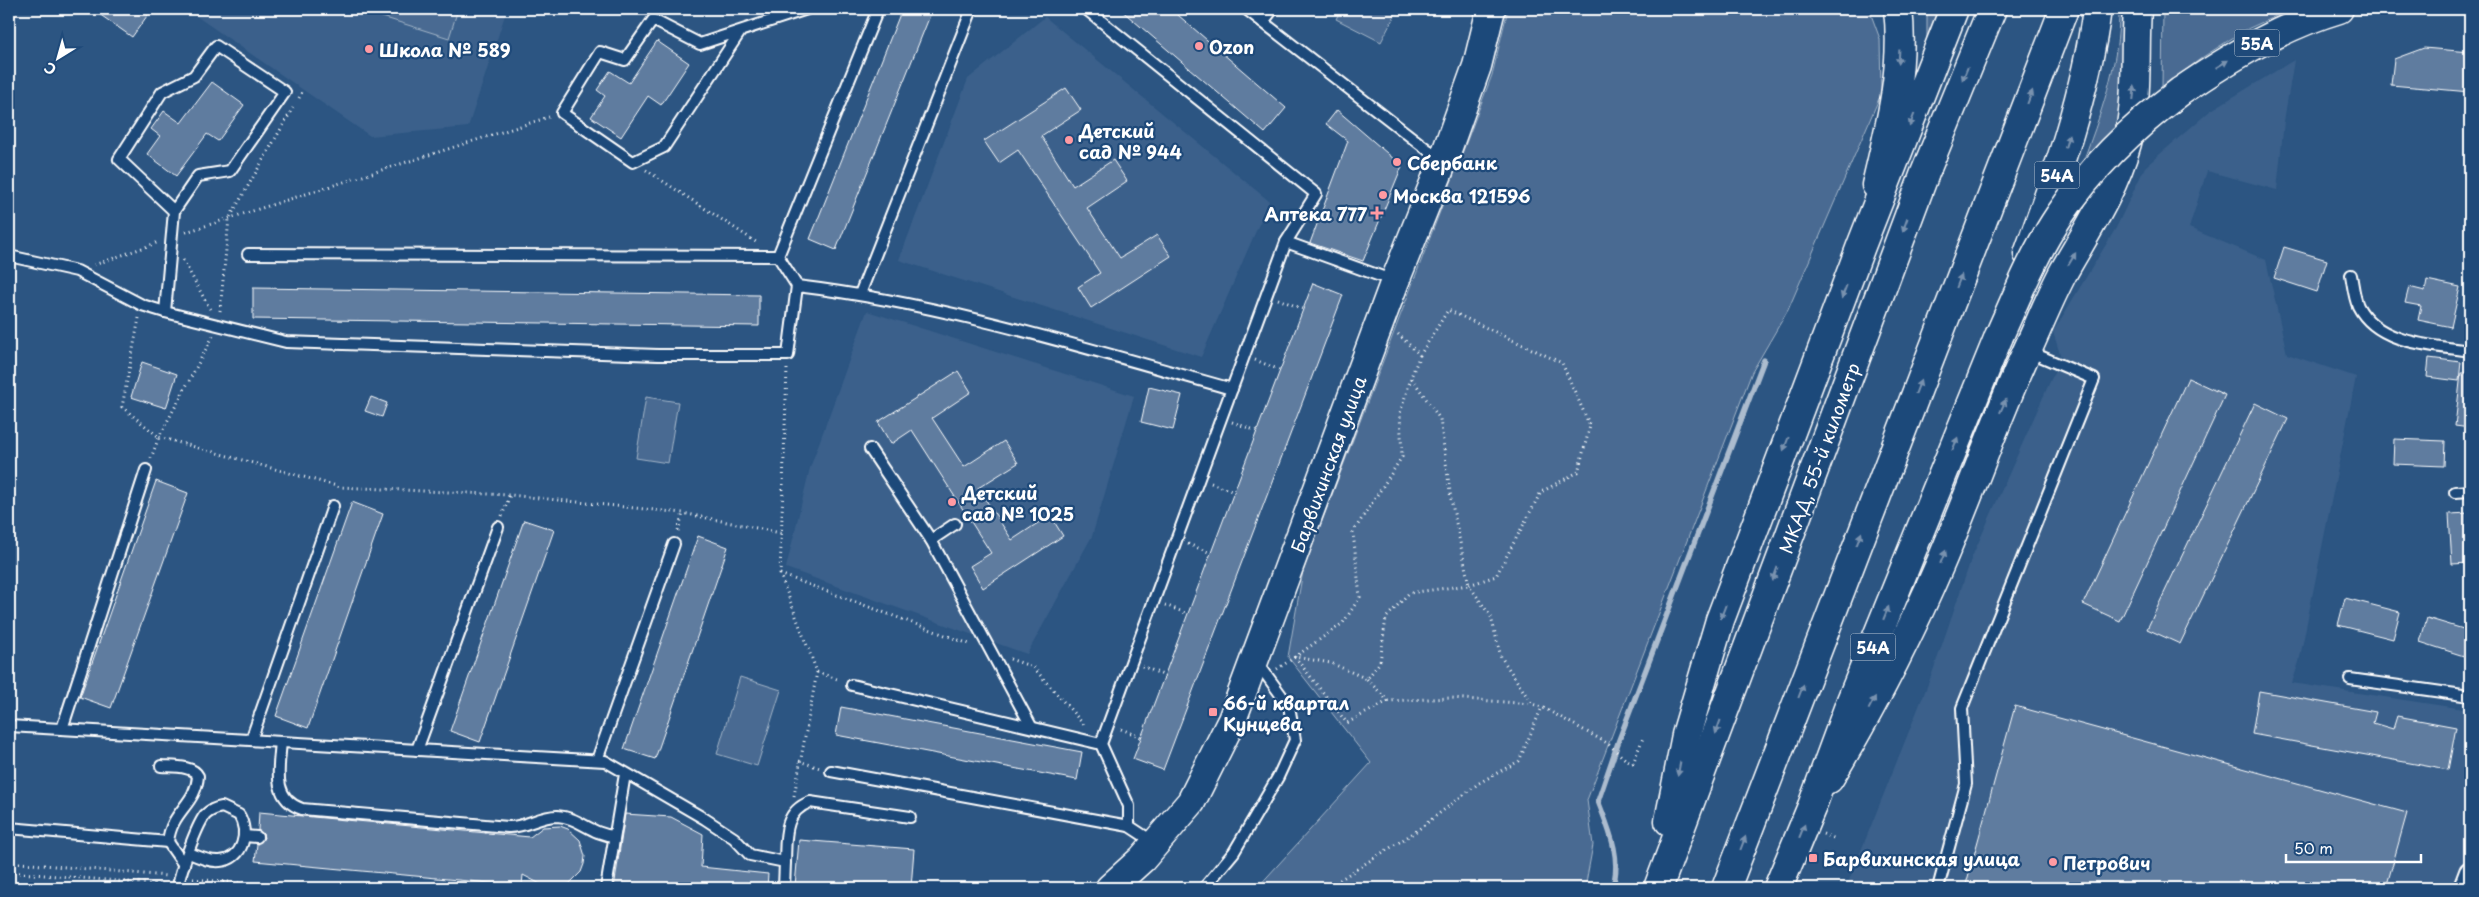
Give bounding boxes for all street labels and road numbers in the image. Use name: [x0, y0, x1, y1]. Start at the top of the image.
road number: 55А: [2234, 29, 2280, 56]
road number: 54А: [2034, 162, 2080, 188]
street label: МКАД, 55-й километр: [1772, 359, 1866, 557]
street label: Барвихинская улица: [1284, 371, 1373, 556]
road number: 54А: [1850, 634, 1896, 660]

